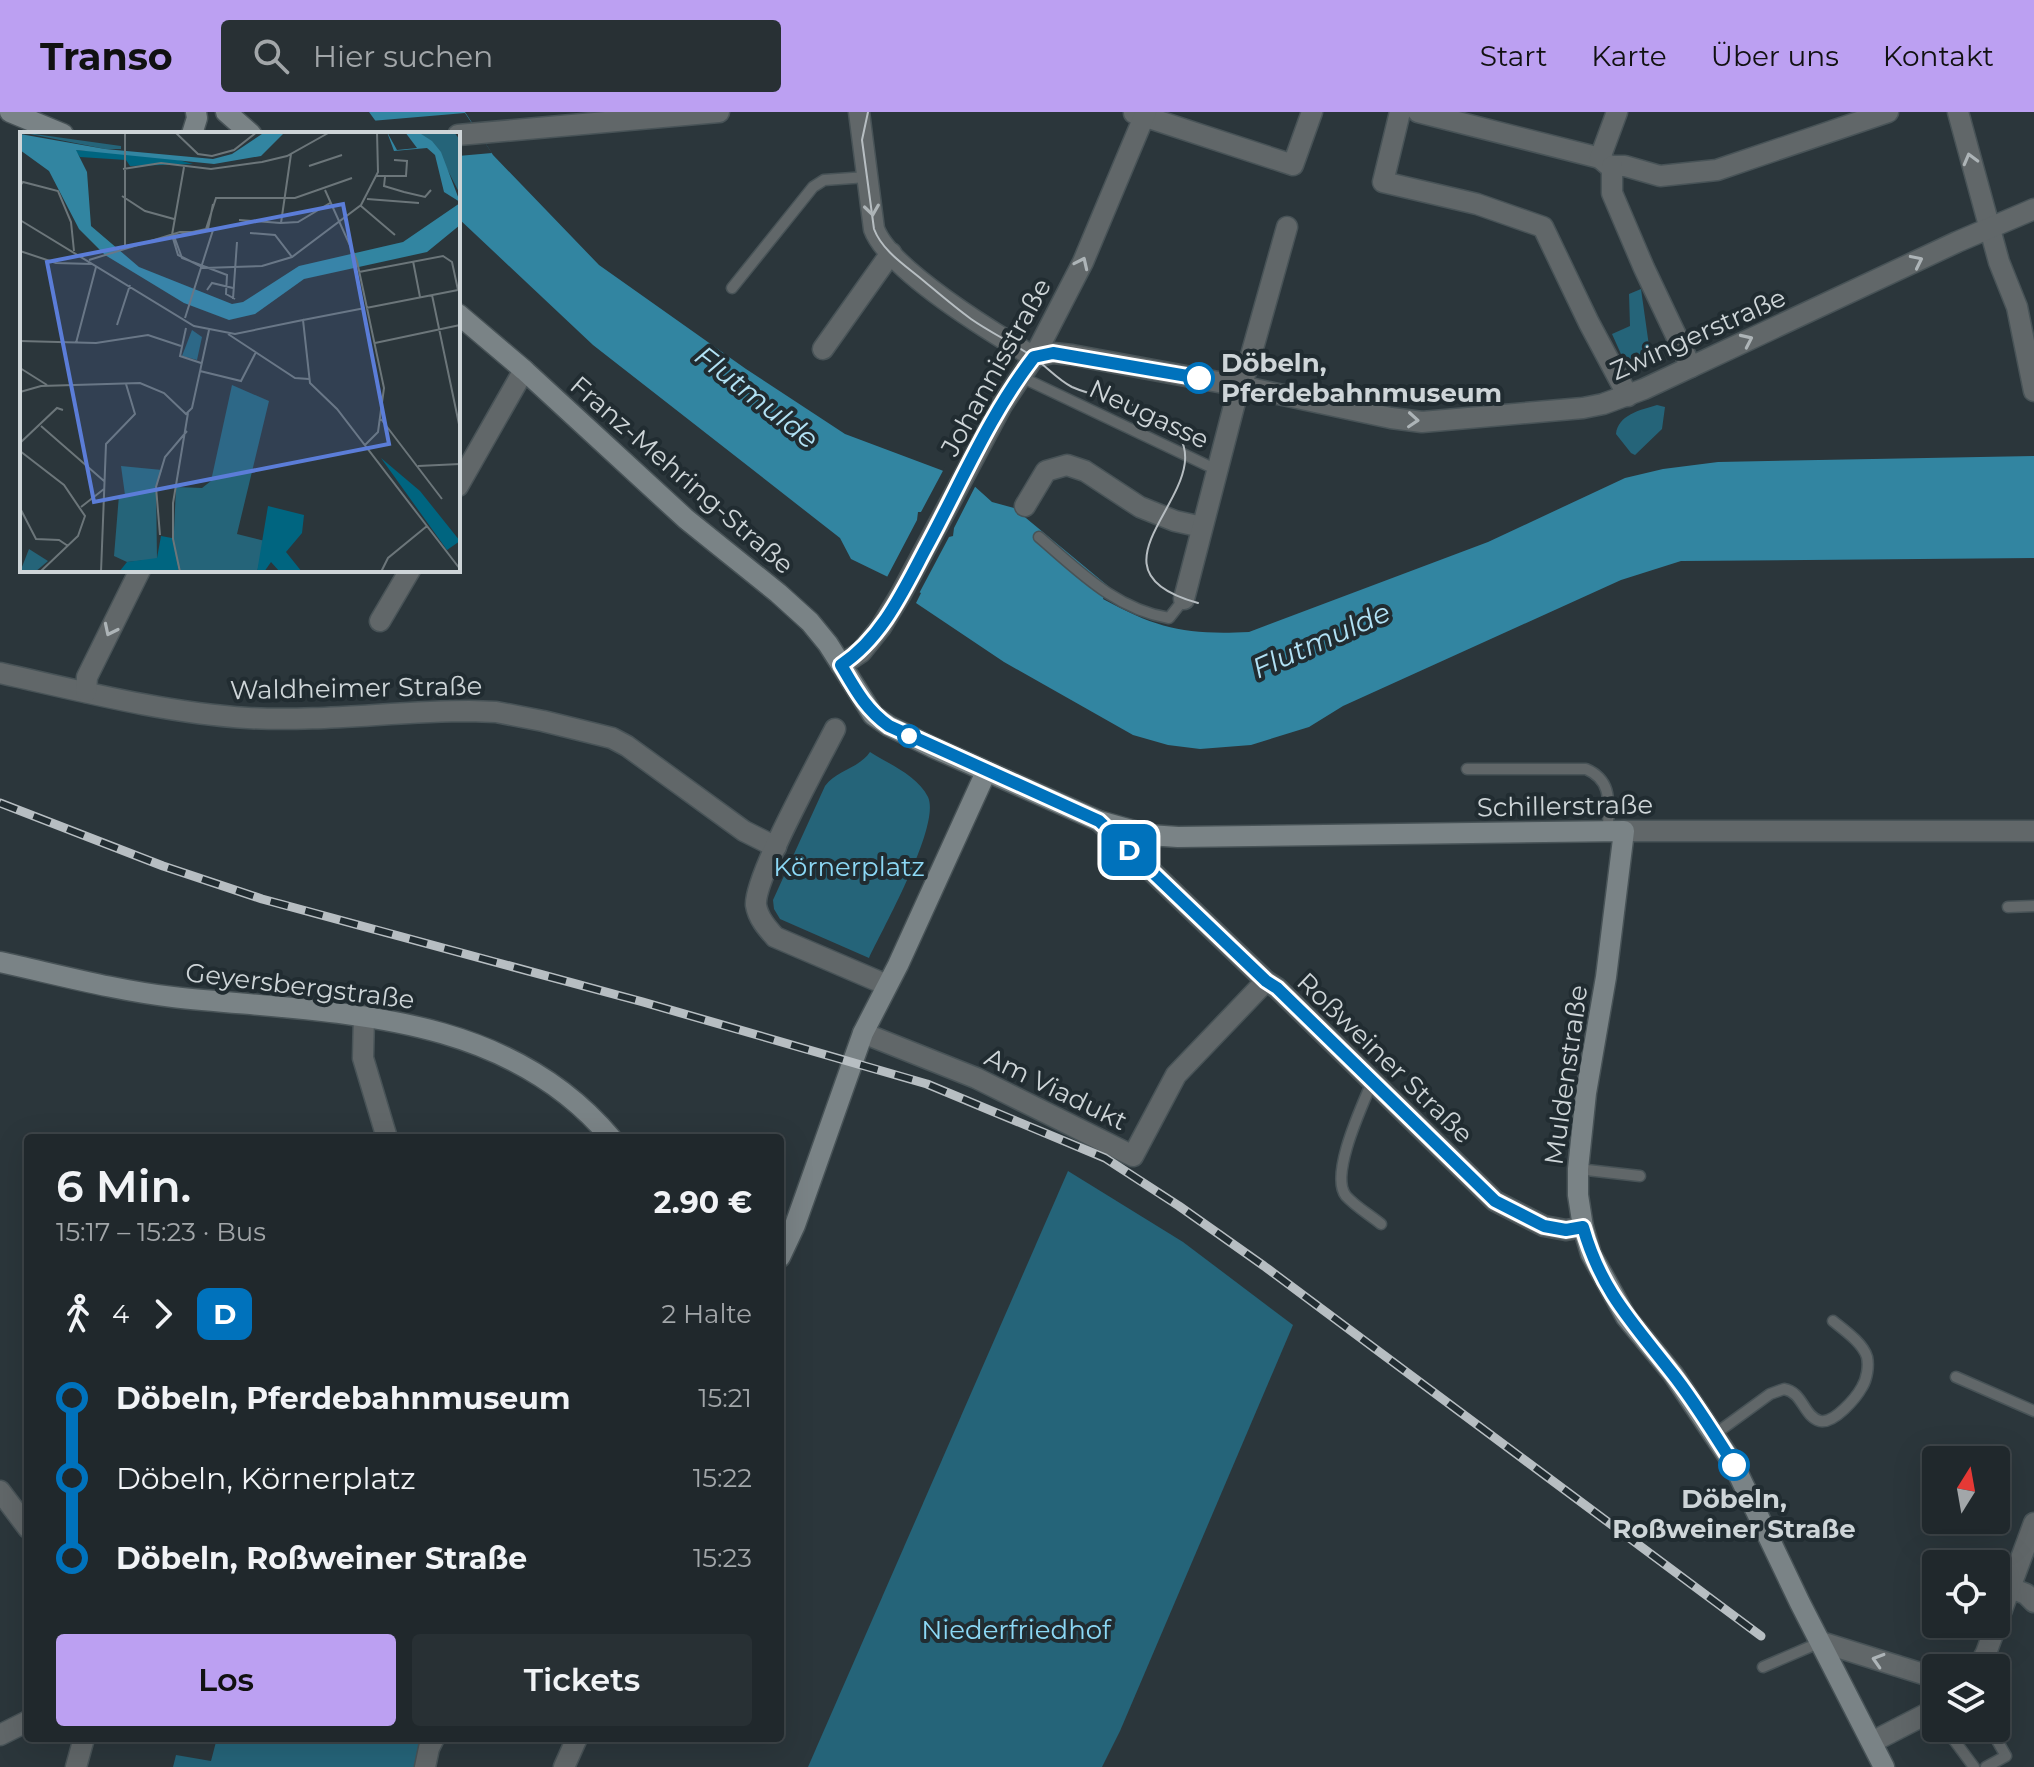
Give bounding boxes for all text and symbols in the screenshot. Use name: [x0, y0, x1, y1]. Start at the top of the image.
search box: [221, 20, 781, 92]
text: Transo: [40, 33, 173, 80]
icon: search: [249, 34, 293, 78]
text: Hier suchen: [313, 38, 493, 75]
text: Start: [1480, 39, 1547, 73]
text: Karte: [1591, 39, 1667, 73]
text: Über uns: [1711, 39, 1839, 73]
text: Kontakt: [1883, 39, 1994, 73]
inset map: [20, 132, 460, 572]
one-way arrow: [1962, 152, 1979, 166]
one-way arrow: [863, 203, 880, 216]
one-way arrow: [1908, 255, 1923, 271]
one-way arrow: [1072, 257, 1088, 271]
street label: Johannisstraße: [933, 273, 1058, 462]
street label: Zwingerstraße: [1605, 281, 1791, 387]
one-way arrow: [1739, 334, 1754, 350]
water label: Flutmulde: [688, 338, 826, 456]
place label: Döbeln, Pferdebahnmuseum: [1221, 347, 1502, 409]
marker: Döbeln, Pferdebahnmuseum: [1184, 363, 1214, 393]
street label: Franz-Mehring-Straße: [564, 369, 800, 581]
street label: Neugasse: [1084, 372, 1214, 456]
one-way arrow: [1407, 411, 1420, 428]
water label: Flutmulde: [1247, 594, 1395, 686]
one-way arrow: [105, 622, 120, 637]
street label: Waldheimer Straße: [229, 670, 483, 706]
unlabelled marker: [898, 725, 920, 747]
street label: Schillerstraße: [1477, 788, 1653, 824]
line badge: D: [1103, 824, 1155, 876]
text: D: [1117, 833, 1141, 867]
park label: Körnerplatz: [773, 851, 925, 883]
street label: Geyersbergstraße: [184, 956, 416, 1016]
street label: Roßweiner Straße: [1290, 966, 1480, 1150]
street label: Muldenstraße: [1538, 983, 1594, 1167]
street label: Am Viadukt: [980, 1041, 1132, 1137]
text: 6 Min.: [56, 1159, 191, 1213]
text: 2.90 €: [654, 1184, 752, 1221]
text: 15:17 – 15:23 · Bus: [56, 1216, 266, 1248]
icon: walk: [56, 1292, 100, 1336]
icon: forward: [141, 1292, 185, 1336]
text: D: [213, 1297, 236, 1331]
text: 4: [112, 1298, 129, 1330]
text: 2 Halte: [661, 1298, 752, 1330]
text: Döbeln, Pferdebahnmuseum: [116, 1380, 570, 1417]
text: 15:21: [698, 1382, 752, 1414]
north arrow: [1922, 1446, 2010, 1534]
map controls: [1922, 1446, 2010, 1742]
marker: Döbeln, Roßweiner Straße: [1719, 1450, 1749, 1480]
text: Döbeln, Körnerplatz: [116, 1460, 416, 1497]
text: 15:22: [693, 1462, 752, 1494]
place label: Döbeln, Roßweiner Straße: [1612, 1483, 1856, 1545]
text: Döbeln, Roßweiner Straße: [116, 1540, 527, 1577]
text: 15:23: [693, 1542, 752, 1574]
button: locate: [1922, 1550, 2010, 1638]
park label: Niederfriedhof: [921, 1614, 1112, 1646]
button: Los: [56, 1634, 396, 1726]
button: Tickets: [412, 1634, 752, 1726]
one-way arrow: [1872, 1653, 1886, 1669]
button: layers: [1922, 1654, 2010, 1742]

